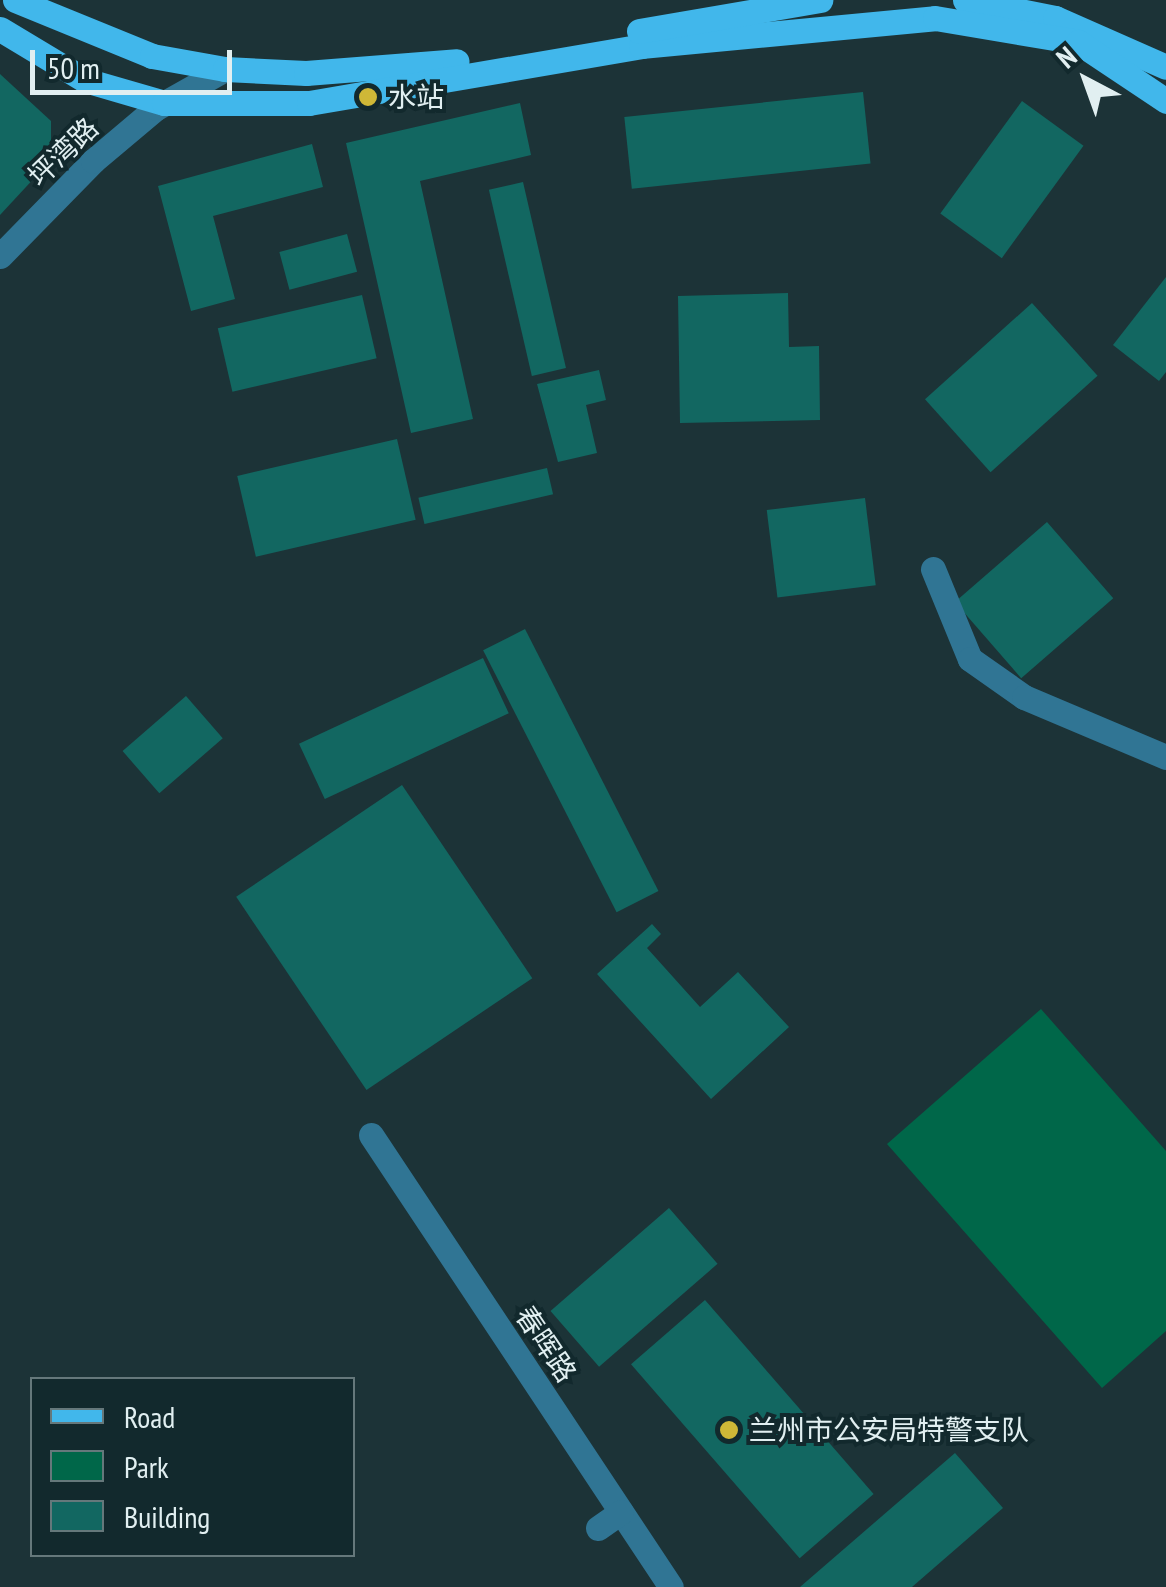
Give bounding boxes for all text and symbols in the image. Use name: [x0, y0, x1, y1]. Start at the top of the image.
scale bar: [35, 30, 238, 92]
north arrow: [1036, 30, 1136, 130]
text: N: [1048, 38, 1084, 76]
text: 50 m: [47, 48, 100, 87]
place label: 水站: [388, 80, 444, 114]
marker: 水站: [357, 86, 379, 108]
street label: 坪湾路: [21, 111, 105, 193]
street label: 春晖路: [509, 1300, 583, 1388]
legend: [30, 1377, 355, 1557]
text: Road: [124, 1397, 175, 1436]
place label: 兰州市公安局特警支队: [749, 1413, 1029, 1447]
marker: 兰州市公安局特警支队: [718, 1419, 740, 1441]
text: Park: [124, 1447, 169, 1486]
text: Building: [124, 1497, 210, 1536]

